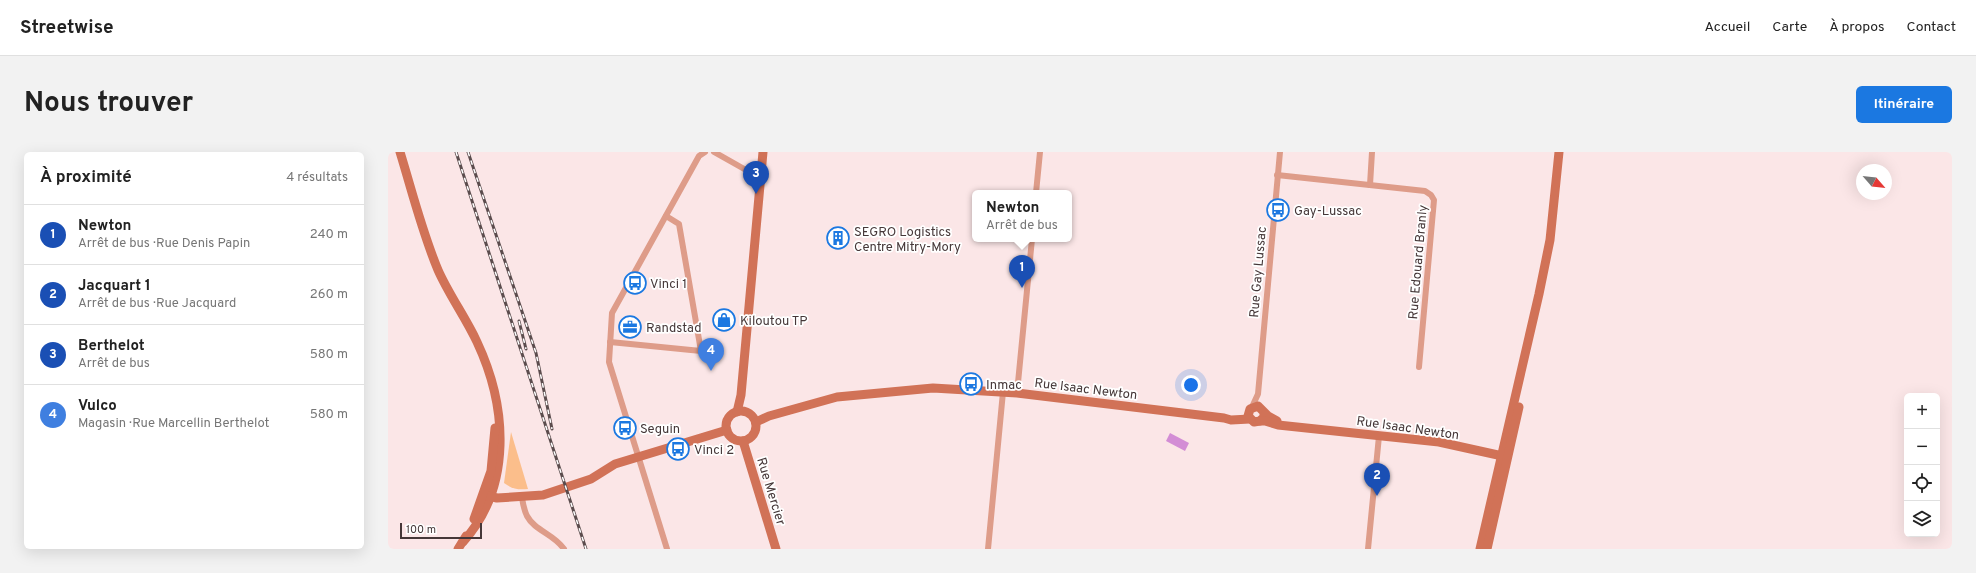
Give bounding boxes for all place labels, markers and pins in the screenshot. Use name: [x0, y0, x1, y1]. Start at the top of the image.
pin: 3: [743, 161, 769, 194]
bus stop icon: Gay-Lussac: [1265, 197, 1291, 223]
place label: Gay-Lussac: [1294, 204, 1362, 220]
building icon: SEGRO Logistics Centre Mitry-Mory: [825, 225, 851, 251]
place label: SEGRO Logistics Centre Mitry-Mory: [854, 225, 961, 256]
pin: 1: [1009, 255, 1035, 288]
bus stop icon: Vinci 1: [622, 270, 648, 296]
place label: Vinci 1: [650, 277, 687, 293]
shop icon: Kiloutou TP: [711, 307, 737, 333]
office icon: Randstad: [617, 314, 643, 340]
place label: Kiloutou TP: [740, 314, 807, 330]
place label: Randstad: [646, 321, 701, 337]
pin: 4: [698, 338, 724, 371]
bus stop icon: Inmac: [958, 371, 984, 397]
place label: Inmac: [986, 378, 1022, 394]
bus stop icon: Seguin: [612, 415, 638, 441]
place label: Seguin: [640, 422, 680, 438]
bus stop icon: Vinci 2: [665, 436, 691, 462]
place label: Vinci 2: [694, 443, 734, 459]
pin: 2: [1364, 463, 1390, 496]

